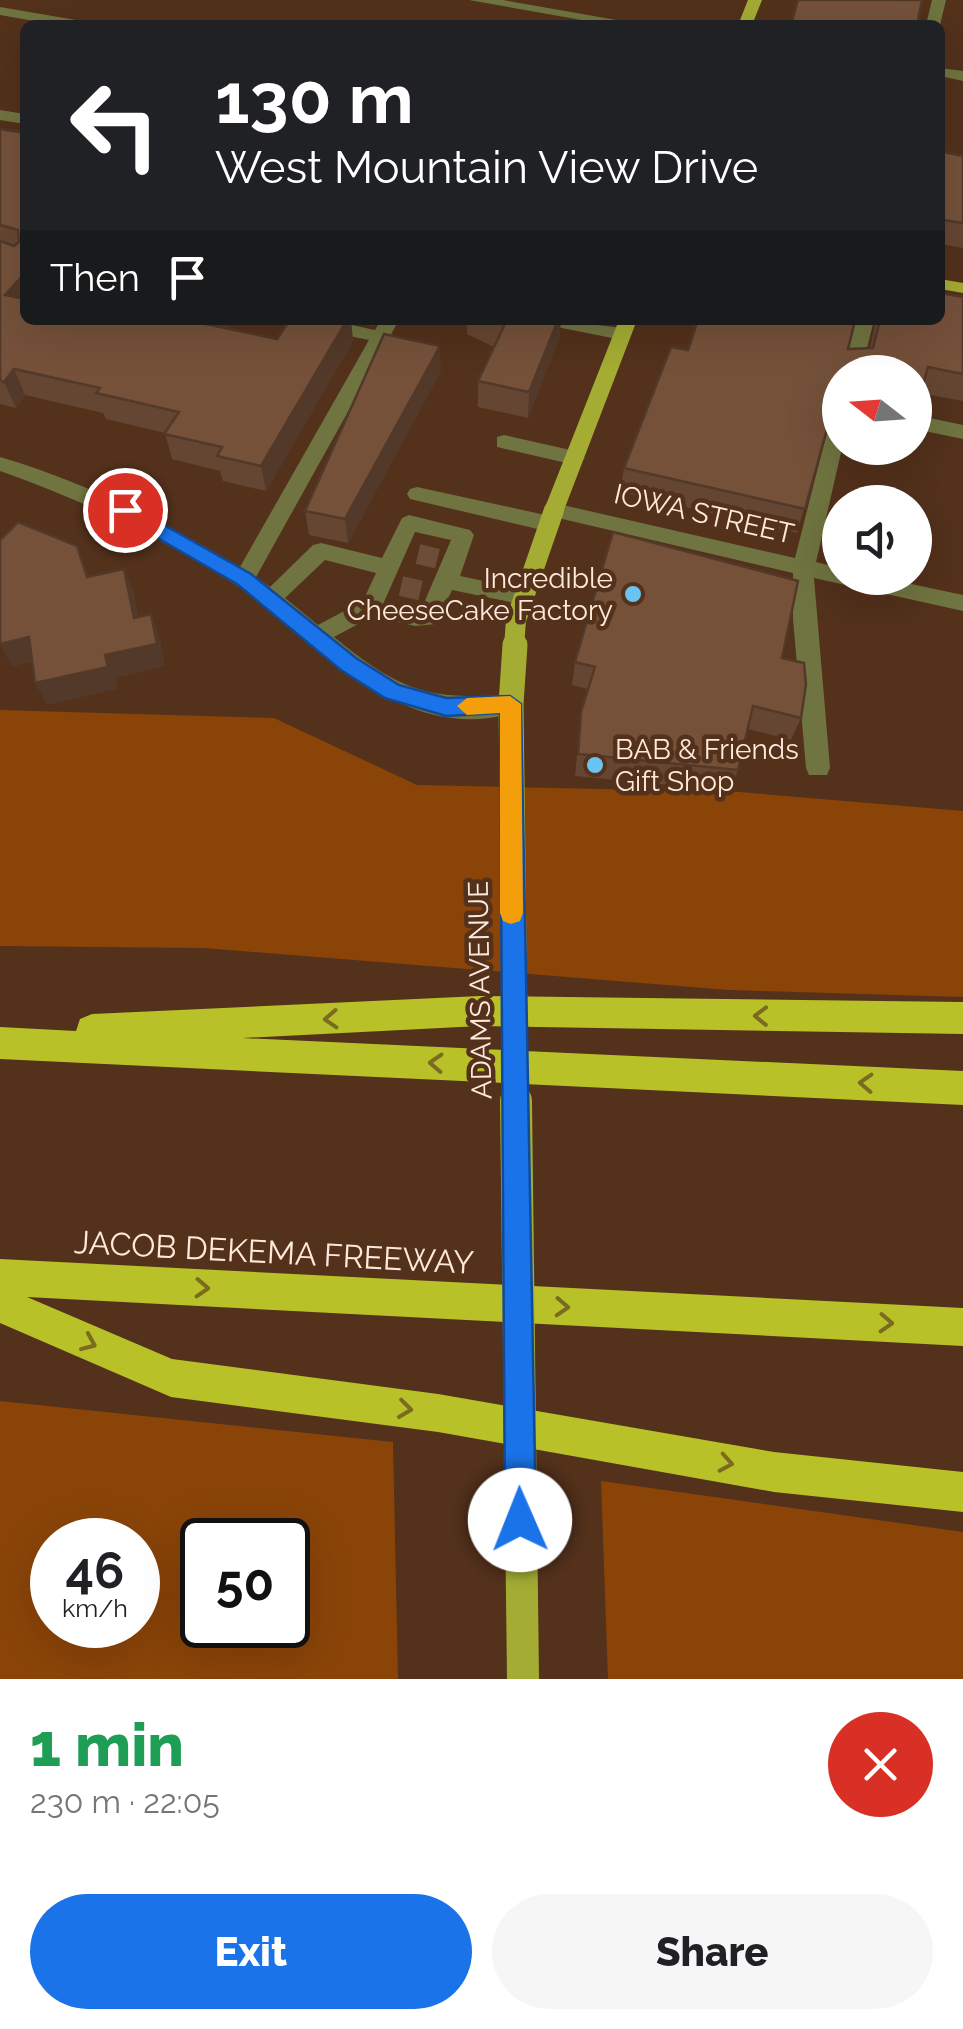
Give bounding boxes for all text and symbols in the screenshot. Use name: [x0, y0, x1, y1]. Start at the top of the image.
text: 130 m: [215, 57, 414, 139]
icon: left: [50, 60, 180, 190]
text: West Mountain View Drive: [215, 141, 758, 194]
icon: arrive: [160, 250, 215, 305]
text: Then: [50, 255, 140, 300]
north arrow: [822, 355, 932, 465]
map controls: [822, 355, 932, 595]
pin: [83, 468, 168, 553]
street label: IOWA STREET: [611, 477, 797, 551]
icon: arrive: [98, 483, 153, 538]
button: sound: [822, 485, 932, 595]
place label: Incredible CheeseCake Factory: [346, 562, 613, 627]
marker: Incredible CheeseCake Factory: [622, 583, 644, 605]
place label: BAB & Friends Gift Shop: [615, 733, 799, 798]
marker: BAB & Friends Gift Shop: [584, 754, 606, 776]
street label: ADAMS AVENUE: [462, 881, 498, 1099]
one-way arrow: [752, 1005, 768, 1026]
one-way arrow: [322, 1008, 338, 1029]
one-way arrow: [428, 1053, 444, 1074]
one-way arrow: [857, 1073, 873, 1094]
street label: JACOB DEKEMA FREEWAY: [73, 1223, 475, 1281]
one-way arrow: [195, 1277, 211, 1298]
one-way arrow: [554, 1296, 570, 1317]
one-way arrow: [879, 1313, 895, 1334]
one-way arrow: [79, 1331, 97, 1351]
one-way arrow: [397, 1398, 413, 1419]
one-way arrow: [717, 1452, 734, 1473]
position arrow: [468, 1468, 572, 1572]
speed limit sign: 50: [180, 1518, 310, 1648]
text: 46: [66, 1541, 124, 1600]
text: km/h: [62, 1593, 128, 1623]
text: 1 min: [30, 1710, 184, 1780]
button: close: [828, 1712, 933, 1817]
text: 230 m · 22:05: [30, 1783, 220, 1820]
button: Exit: [30, 1894, 472, 2009]
button: Share: [492, 1894, 933, 2009]

